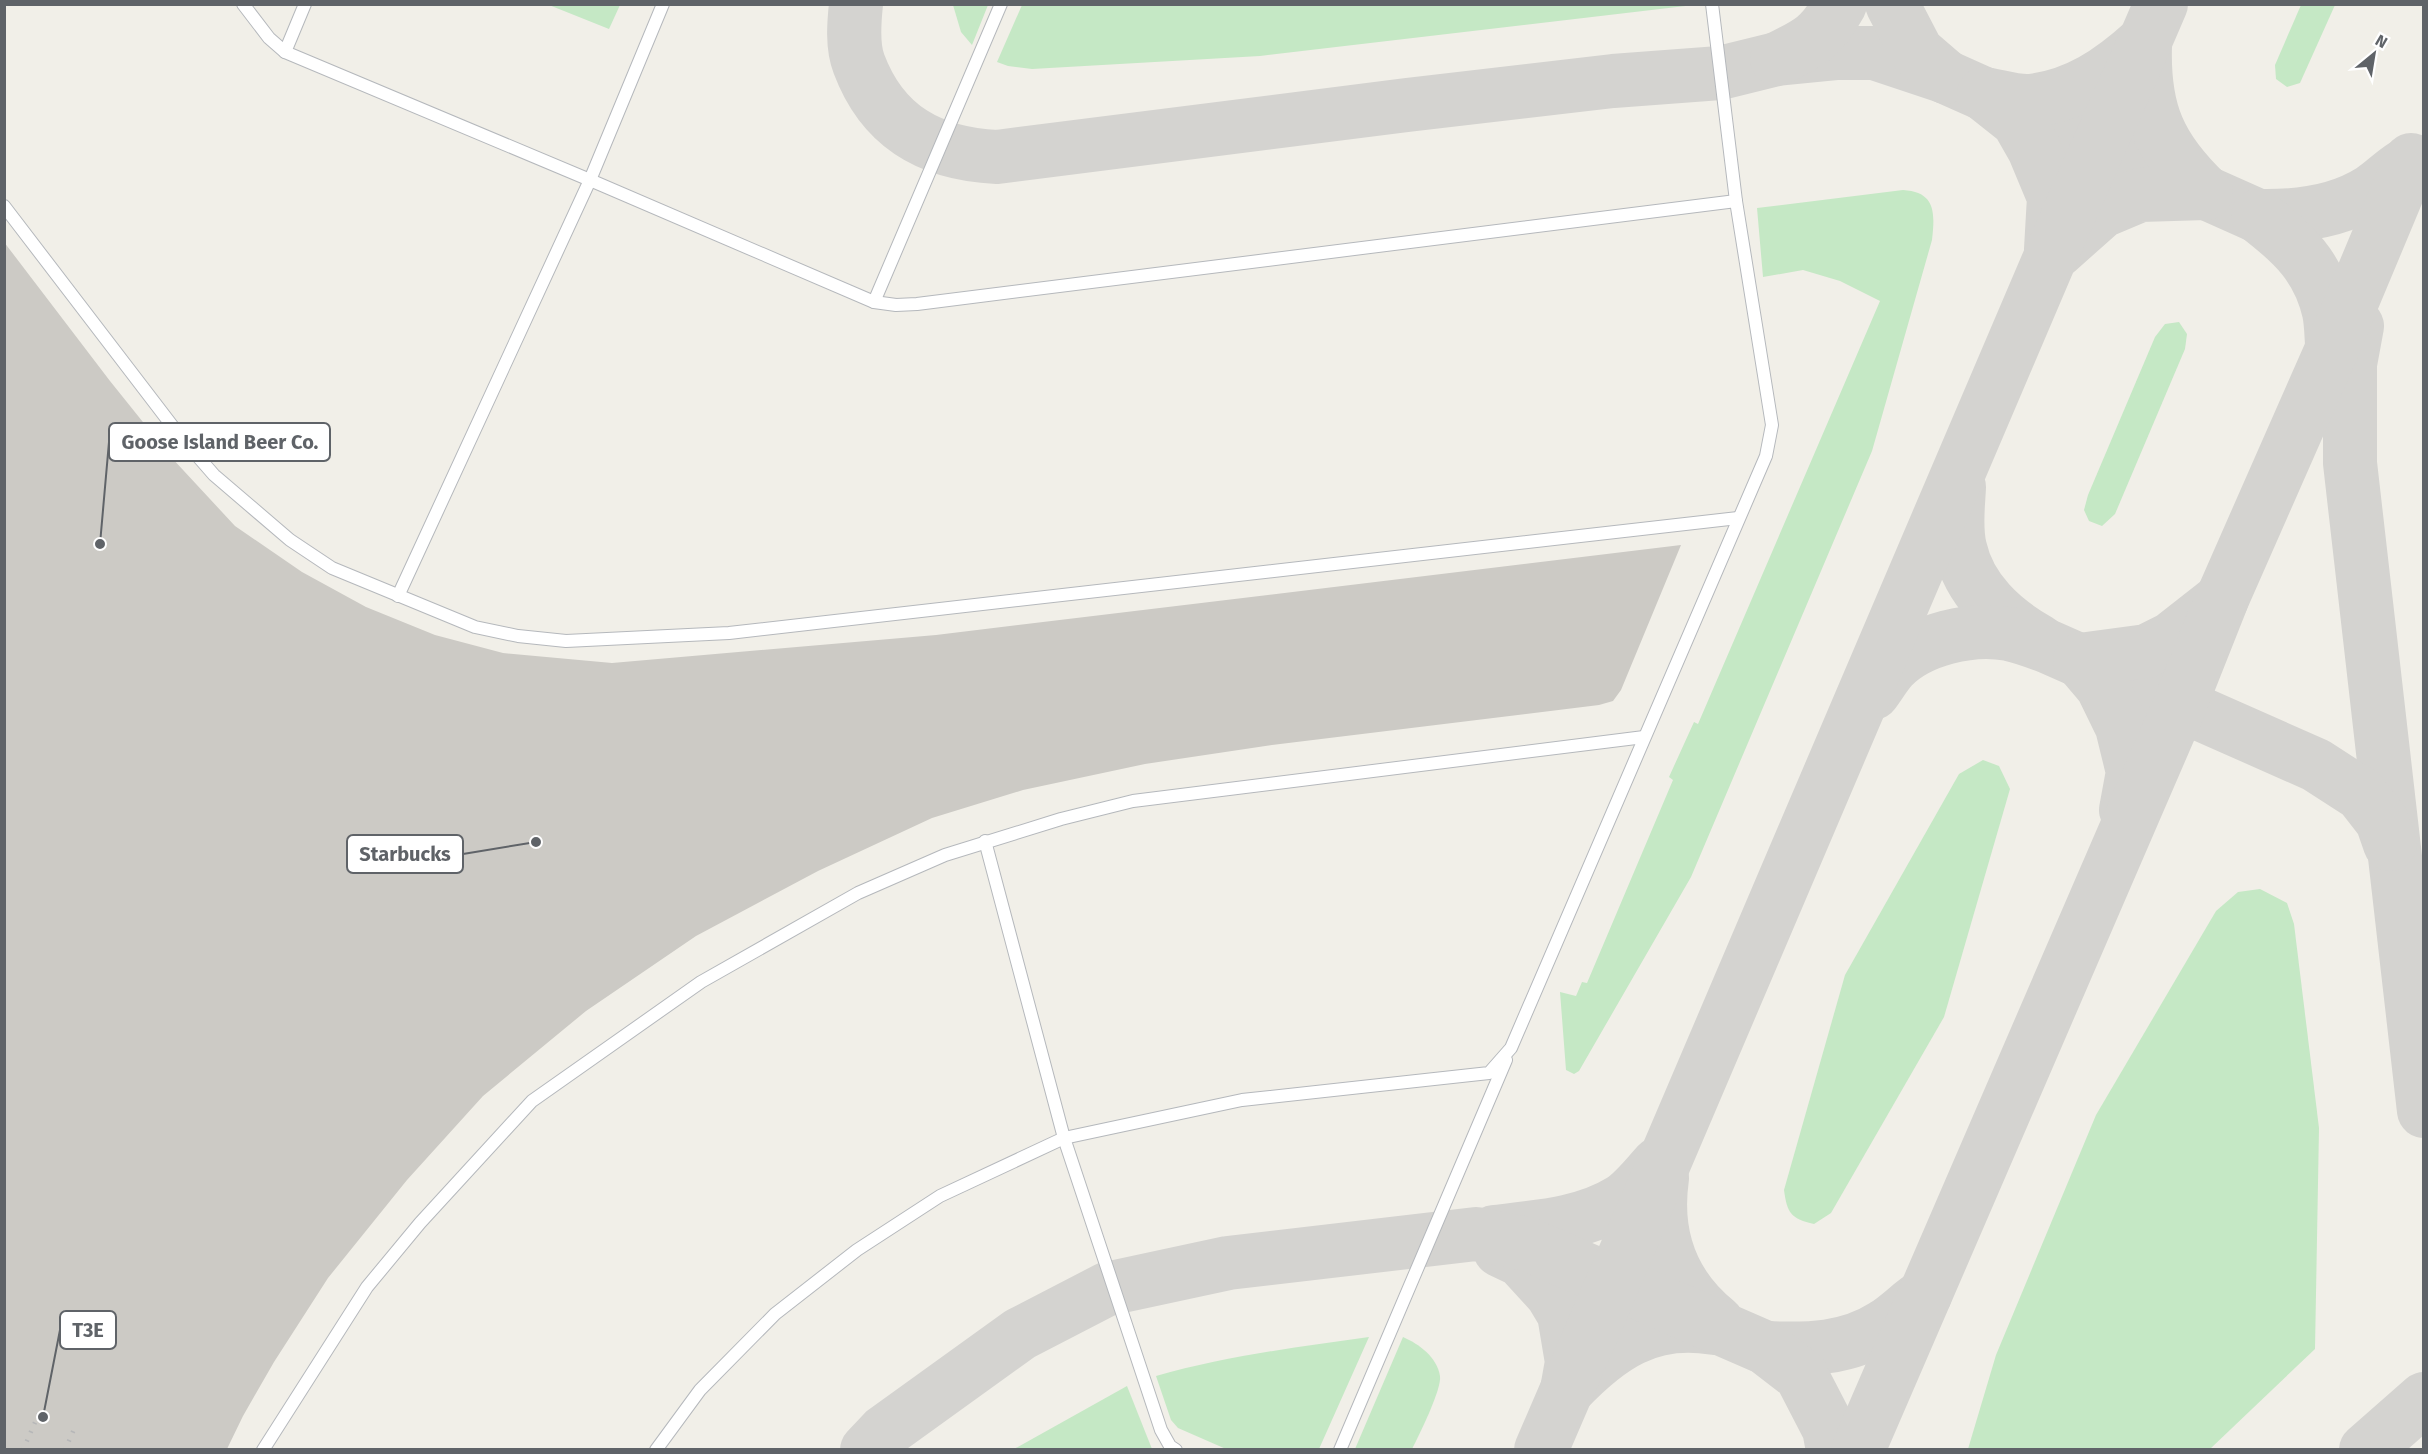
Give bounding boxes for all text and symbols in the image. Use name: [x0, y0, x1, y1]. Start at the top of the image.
north arrow: [2344, 24, 2404, 84]
text: N: [2372, 31, 2391, 52]
callout: Goose Island Beer Co.: [109, 423, 330, 461]
text: Goose Island Beer Co.: [122, 430, 319, 454]
callout: Starbucks: [347, 835, 463, 873]
text: Starbucks: [359, 842, 451, 866]
callout: T3E: [60, 1311, 116, 1349]
text: T3E: [72, 1318, 104, 1342]

